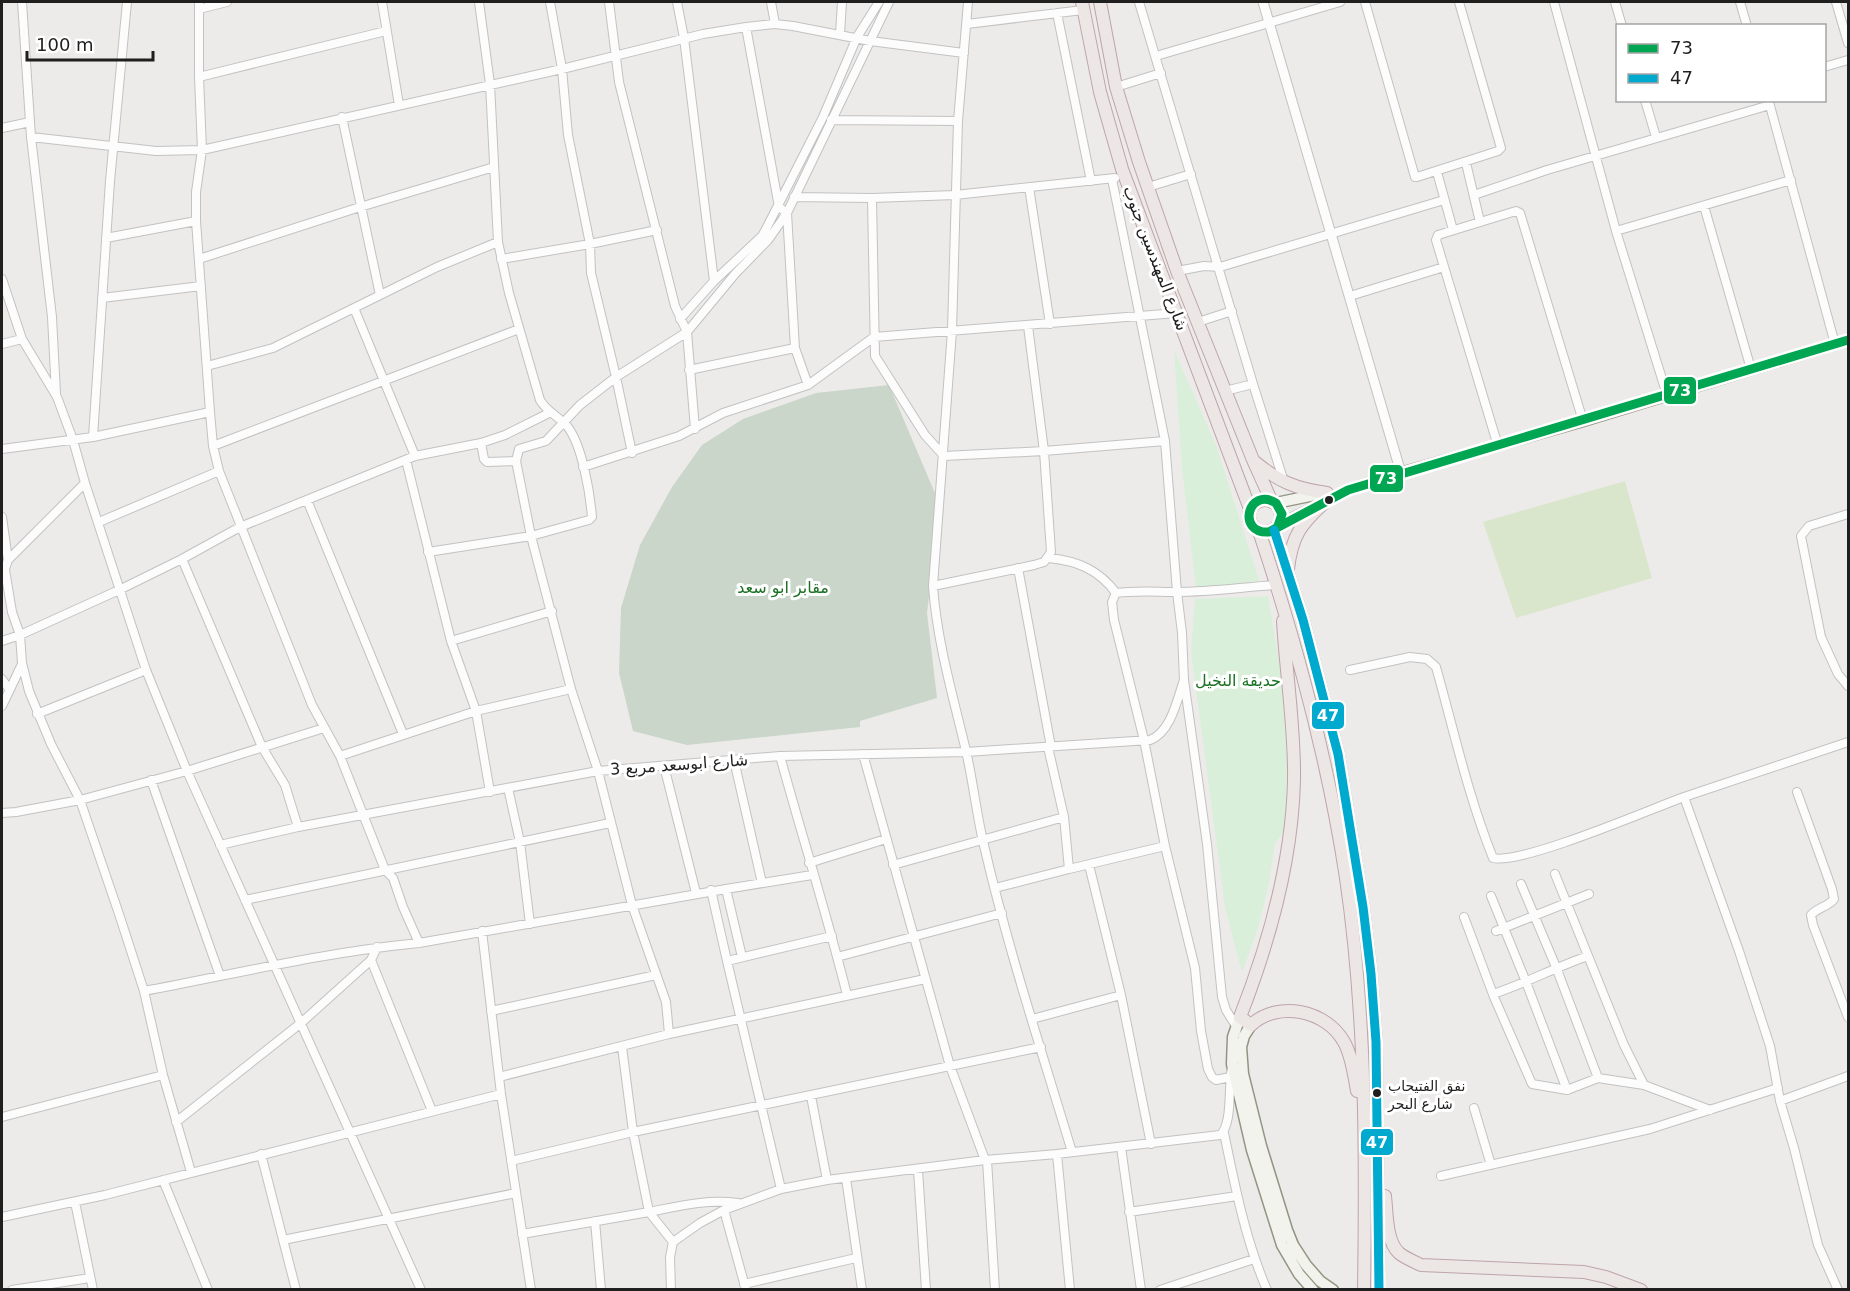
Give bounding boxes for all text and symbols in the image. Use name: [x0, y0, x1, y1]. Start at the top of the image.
scale bar: [27, 24, 153, 62]
legend: [1616, 24, 1826, 102]
text: 100 m: [36, 34, 94, 55]
text: 73: [1670, 37, 1693, 58]
text: 47: [1670, 67, 1693, 88]
street label: شارع المهندسين جنوب: [1118, 183, 1192, 334]
line badge: 73: [1663, 376, 1697, 405]
text: 73: [1669, 381, 1691, 400]
line badge: 73: [1369, 464, 1404, 493]
text: 73: [1375, 469, 1397, 488]
unlabelled marker: [1323, 494, 1335, 506]
park label: مقابر ابو سعد: [737, 578, 829, 598]
park label: حديقة النخيل: [1195, 671, 1281, 690]
line badge: 47: [1311, 701, 1345, 730]
text: 47: [1317, 706, 1339, 725]
street label: شارع ابوسعد مربع 3: [610, 750, 749, 780]
place label: نفق الفتيحاب شارع البحر: [1387, 1078, 1465, 1113]
marker: نفق الفتيحاب شارع البحر: [1371, 1087, 1383, 1099]
line badge: 47: [1360, 1128, 1394, 1156]
text: 47: [1366, 1133, 1388, 1152]

